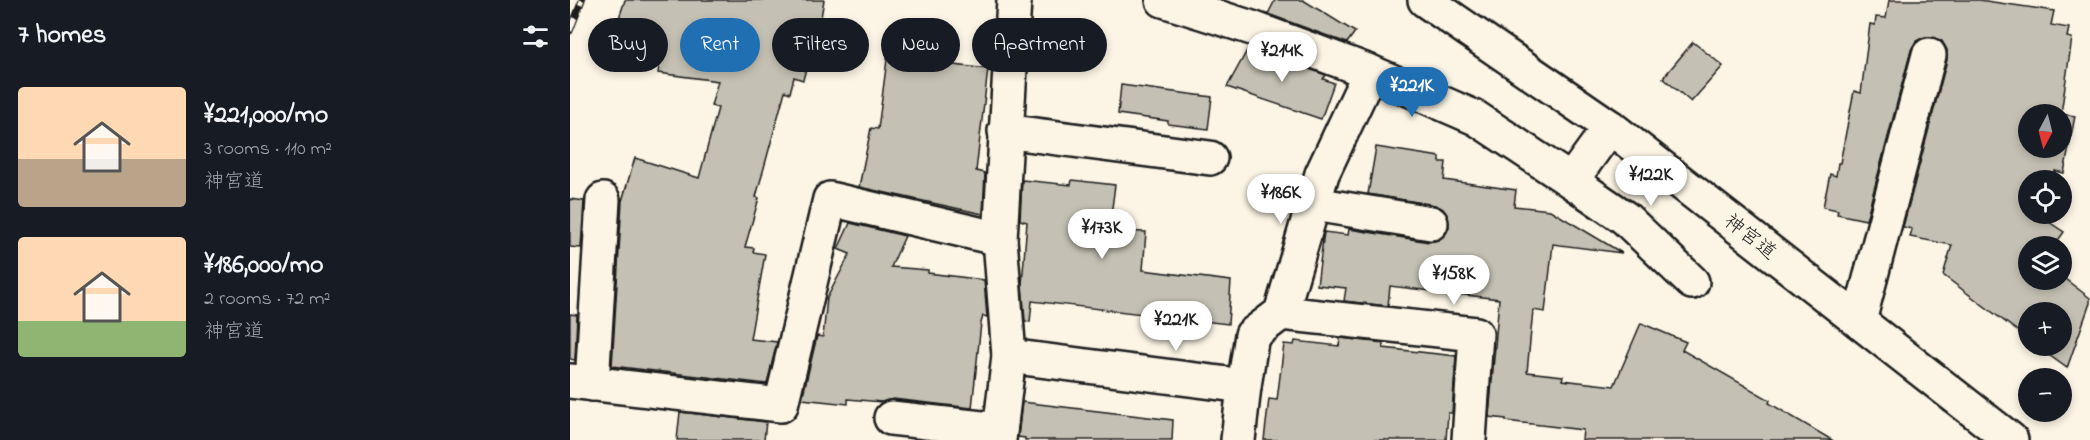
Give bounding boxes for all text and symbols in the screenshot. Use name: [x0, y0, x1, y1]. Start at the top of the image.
text: 7 homes: [18, 17, 106, 55]
chip: Buy: [588, 18, 668, 72]
chip: Rent: [680, 18, 760, 72]
chip: Filters: [772, 18, 869, 72]
chip: New: [881, 18, 960, 72]
chip: Apartment: [972, 18, 1107, 72]
icon: filters: [519, 20, 552, 53]
pin: ¥214K: [1240, 32, 1324, 83]
text: ¥214K: [1261, 37, 1303, 66]
pin: ¥221K: [1370, 67, 1454, 118]
text: ¥221K: [1390, 72, 1434, 101]
text: ¥221,000/mo: [204, 97, 328, 135]
north arrow: [2018, 104, 2072, 158]
map controls: [2018, 104, 2072, 422]
icon: home: [66, 111, 138, 183]
text: 3 rooms · 110 m²: [204, 135, 332, 164]
pin: ¥122K: [1609, 156, 1693, 207]
text: ¥122K: [1629, 161, 1673, 190]
text: 神宮道: [204, 168, 264, 197]
button: locate: [2018, 170, 2072, 224]
pin: ¥186K: [1239, 174, 1323, 225]
text: ¥186K: [1261, 179, 1301, 208]
street label: 神宮道: [1717, 208, 1782, 268]
pin: ¥173K: [1060, 209, 1144, 260]
text: ¥173K: [1082, 214, 1122, 243]
button: layers: [2018, 236, 2072, 290]
text: ¥186,000/mo: [204, 247, 324, 285]
pin: ¥158K: [1412, 255, 1496, 306]
text: ¥158K: [1433, 260, 1475, 289]
icon: home: [66, 261, 138, 333]
text: 2 rooms · 72 m²: [204, 285, 331, 314]
pin: ¥221K: [1134, 301, 1218, 352]
button: +: [2018, 302, 2072, 356]
text: ¥221K: [1154, 306, 1198, 335]
text: 神宮道: [204, 318, 264, 347]
button: −: [2018, 368, 2072, 422]

